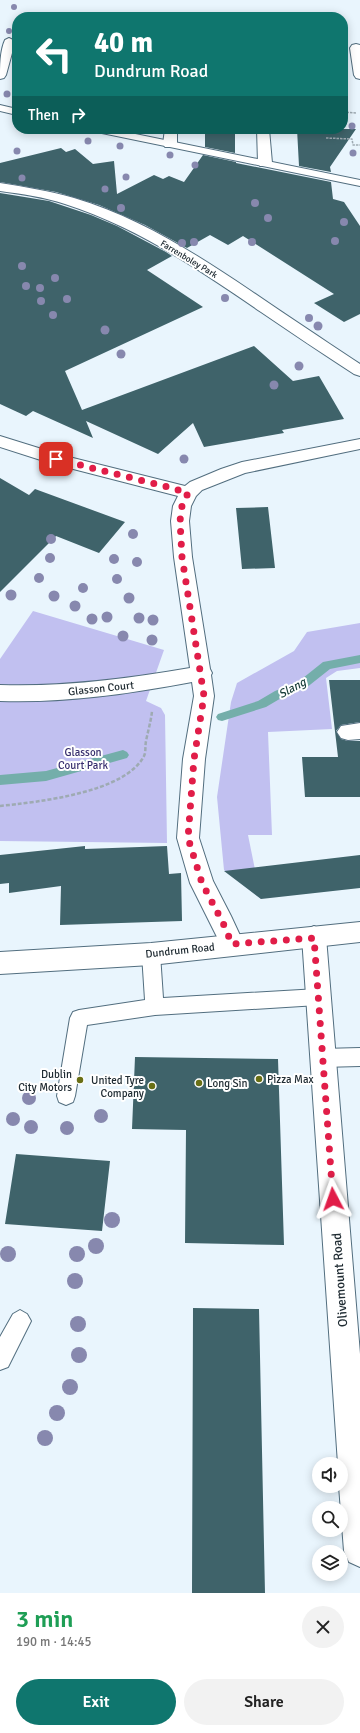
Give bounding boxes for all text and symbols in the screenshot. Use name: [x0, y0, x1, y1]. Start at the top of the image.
text: 40 m: [94, 26, 153, 60]
icon: left: [28, 28, 80, 80]
text: Dundrum Road: [94, 60, 208, 82]
icon: right: [67, 104, 89, 126]
text: Then: [28, 106, 59, 124]
street label: Farrenboley Park: [158, 238, 220, 281]
pin: [39, 442, 73, 476]
icon: arrive: [45, 448, 67, 470]
water label: Slang: [276, 674, 310, 702]
street label: Glasson Court: [68, 679, 135, 698]
park label: Glasson Court Park: [58, 746, 108, 772]
street label: Dundrum Road: [145, 940, 216, 961]
place label: Dublin City Motors: [18, 1068, 72, 1094]
place label: Pizza Max: [267, 1073, 314, 1086]
place label: United Tyre Company: [91, 1074, 145, 1100]
marker: Pizza Max: [254, 1074, 264, 1084]
marker: Dublin City Motors: [75, 1075, 85, 1085]
place label: Long Sin: [207, 1077, 248, 1090]
marker: Long Sin: [194, 1078, 204, 1088]
marker: United Tyre Company: [147, 1081, 157, 1091]
position arrow: [312, 1178, 354, 1220]
street label: Olivemount Road: [329, 1232, 351, 1328]
map controls: [312, 1457, 348, 1581]
button: sound: [312, 1457, 348, 1493]
button: search: [312, 1501, 348, 1537]
button: layers: [312, 1545, 348, 1581]
text: 3 min: [16, 1604, 73, 1634]
button: close: [302, 1606, 344, 1648]
text: 190 m · 14:45: [16, 1634, 92, 1650]
button: Exit: [16, 1679, 176, 1725]
button: Share: [184, 1679, 344, 1725]

